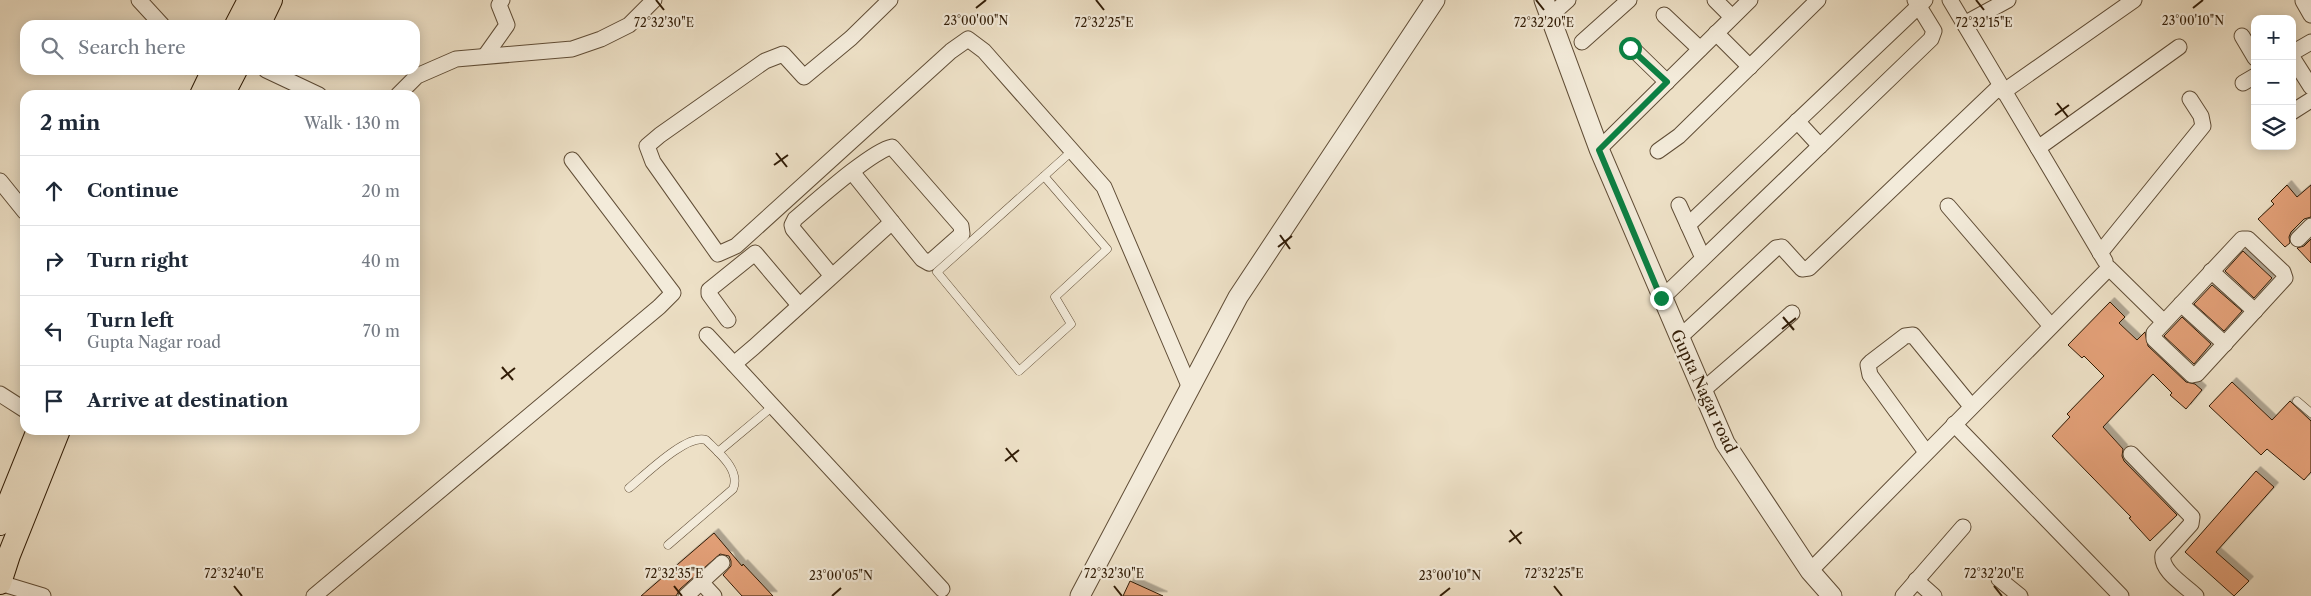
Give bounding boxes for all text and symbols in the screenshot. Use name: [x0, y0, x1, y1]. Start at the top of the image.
text: 23°00'00"N: [944, 13, 1009, 28]
text: 23°00'10"N: [2162, 13, 2224, 28]
text: 72°32'30"E: [634, 15, 694, 30]
text: 72°32'25"E: [1074, 15, 1134, 30]
text: 72°32'20"E: [1514, 15, 1574, 30]
text: 72°32'15"E: [1955, 15, 2013, 30]
map controls: [2251, 15, 2296, 150]
button: +: [2251, 15, 2296, 60]
search box: [20, 20, 420, 75]
icon: search: [38, 34, 66, 62]
text: Search here: [78, 36, 186, 59]
route start: [1619, 37, 1642, 60]
button: −: [2251, 60, 2296, 105]
button: layers: [2251, 105, 2296, 150]
text: 2 min: [40, 110, 100, 135]
text: Walk · 130 m: [304, 113, 400, 133]
icon: ahead: [40, 177, 68, 205]
text: Continue: [87, 179, 179, 202]
text: 20 m: [361, 181, 400, 201]
icon: right: [40, 247, 68, 275]
text: Turn right: [87, 249, 188, 272]
text: 40 m: [361, 251, 400, 271]
route end: [1650, 287, 1673, 310]
text: Turn left: [87, 309, 174, 332]
icon: left: [40, 317, 68, 345]
text: 70 m: [363, 321, 400, 341]
street label: Gupta Nagar road: [1667, 326, 1741, 456]
text: Gupta Nagar road: [87, 332, 221, 352]
icon: arrive: [40, 387, 68, 415]
text: Arrive at destination: [87, 389, 288, 412]
text: 72°32'40"E: [204, 566, 264, 581]
text: 72°32'35"E: [645, 566, 703, 581]
text: 72°32'30"E: [1084, 566, 1144, 581]
text: 72°32'25"E: [1524, 566, 1584, 581]
text: 72°32'20"E: [1964, 566, 2024, 581]
text: 23°00'05"N: [809, 568, 873, 583]
text: 23°00'10"N: [1419, 568, 1481, 583]

